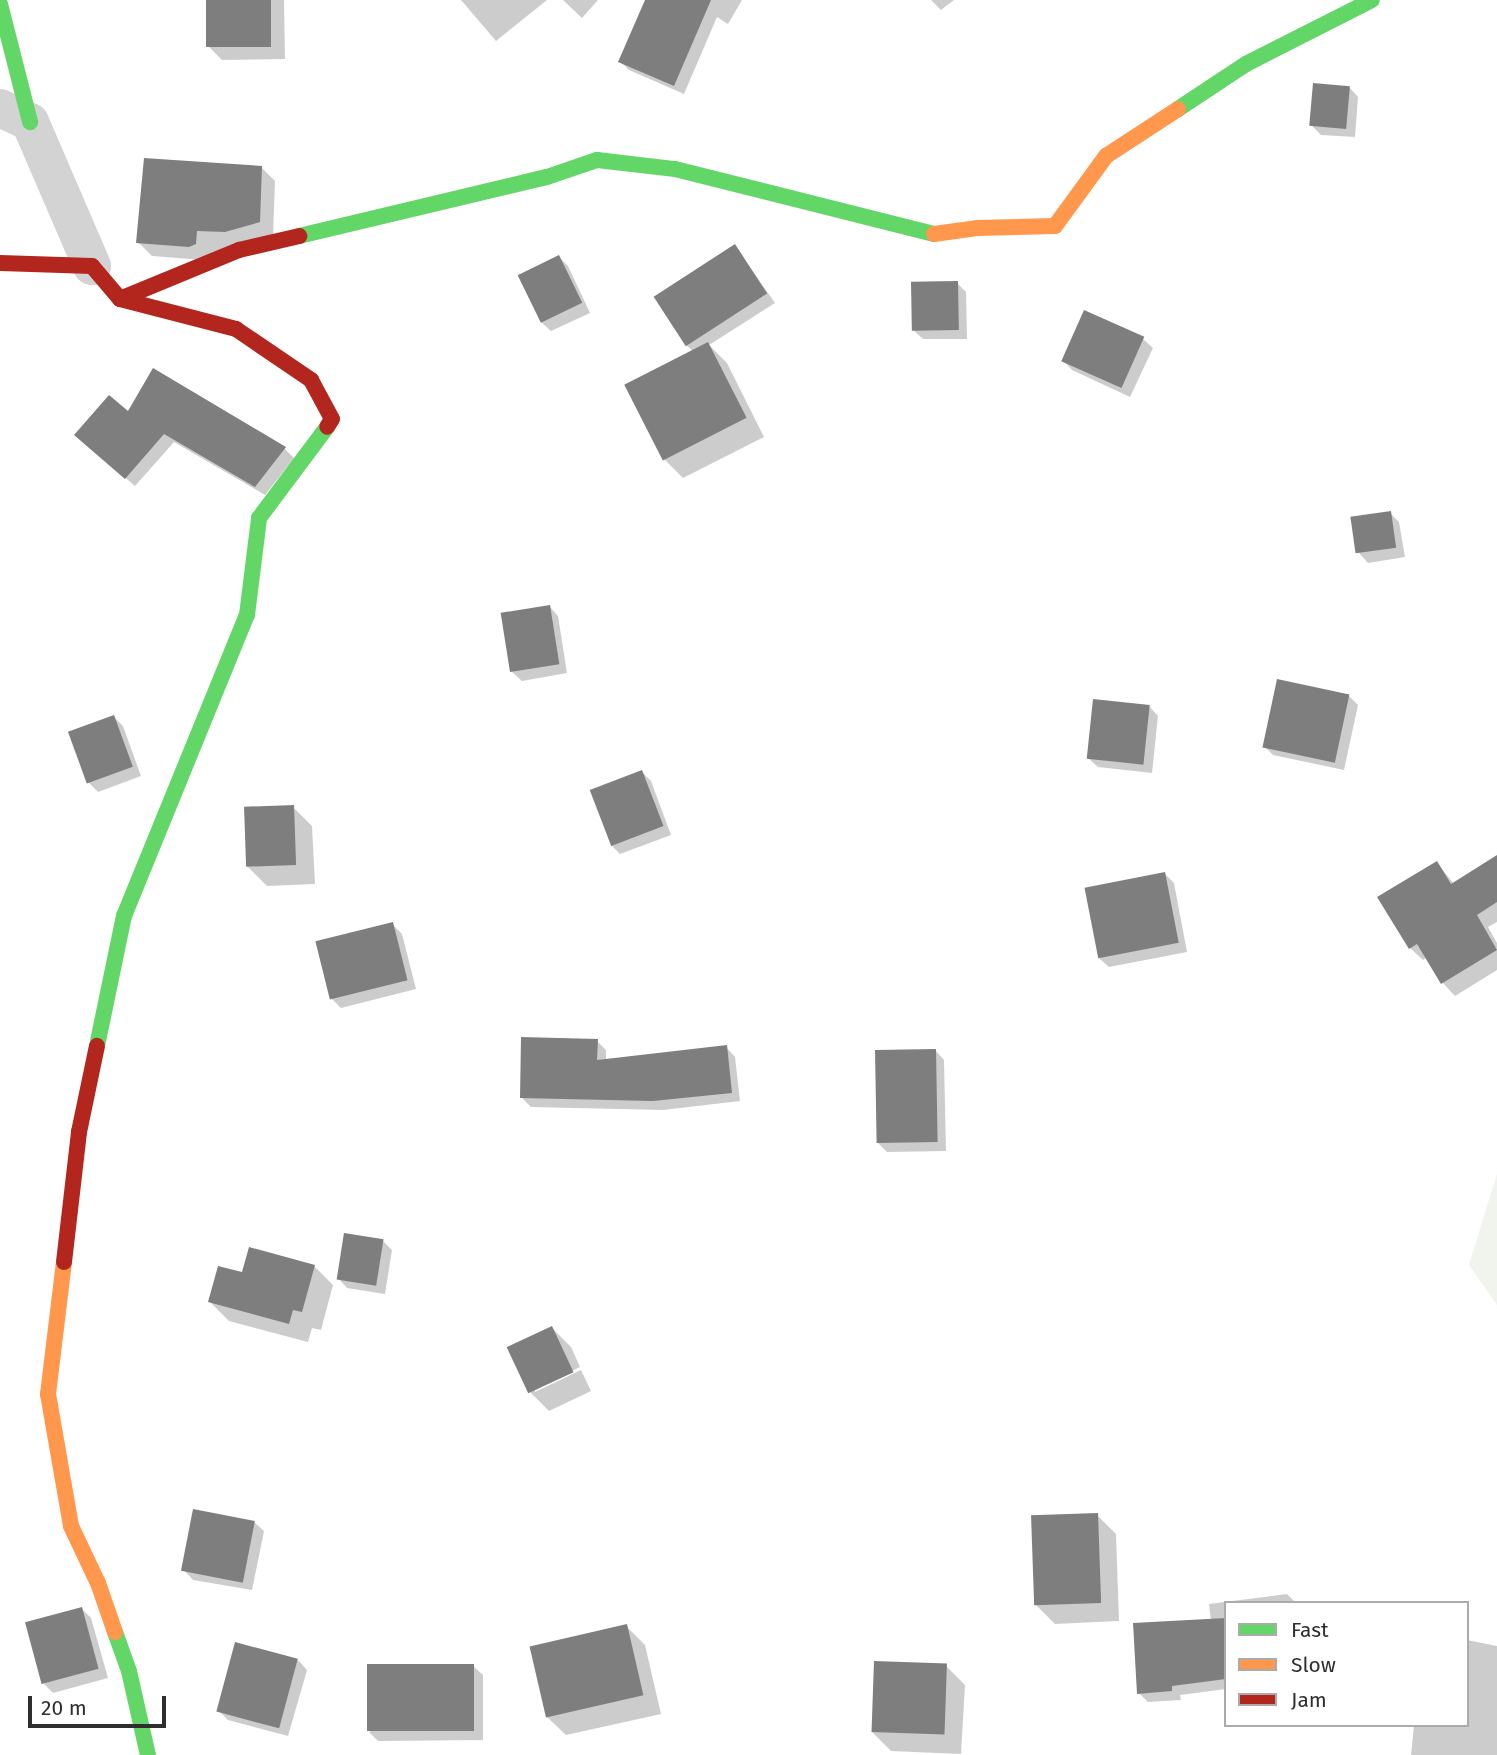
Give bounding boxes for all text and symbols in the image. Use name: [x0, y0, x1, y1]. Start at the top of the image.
legend: [1224, 1601, 1469, 1727]
text: Fast: [1291, 1617, 1329, 1643]
text: Slow: [1291, 1652, 1336, 1678]
scale bar: [32, 1682, 170, 1726]
text: Jam: [1291, 1687, 1327, 1713]
text: 20 m: [41, 1695, 87, 1721]

